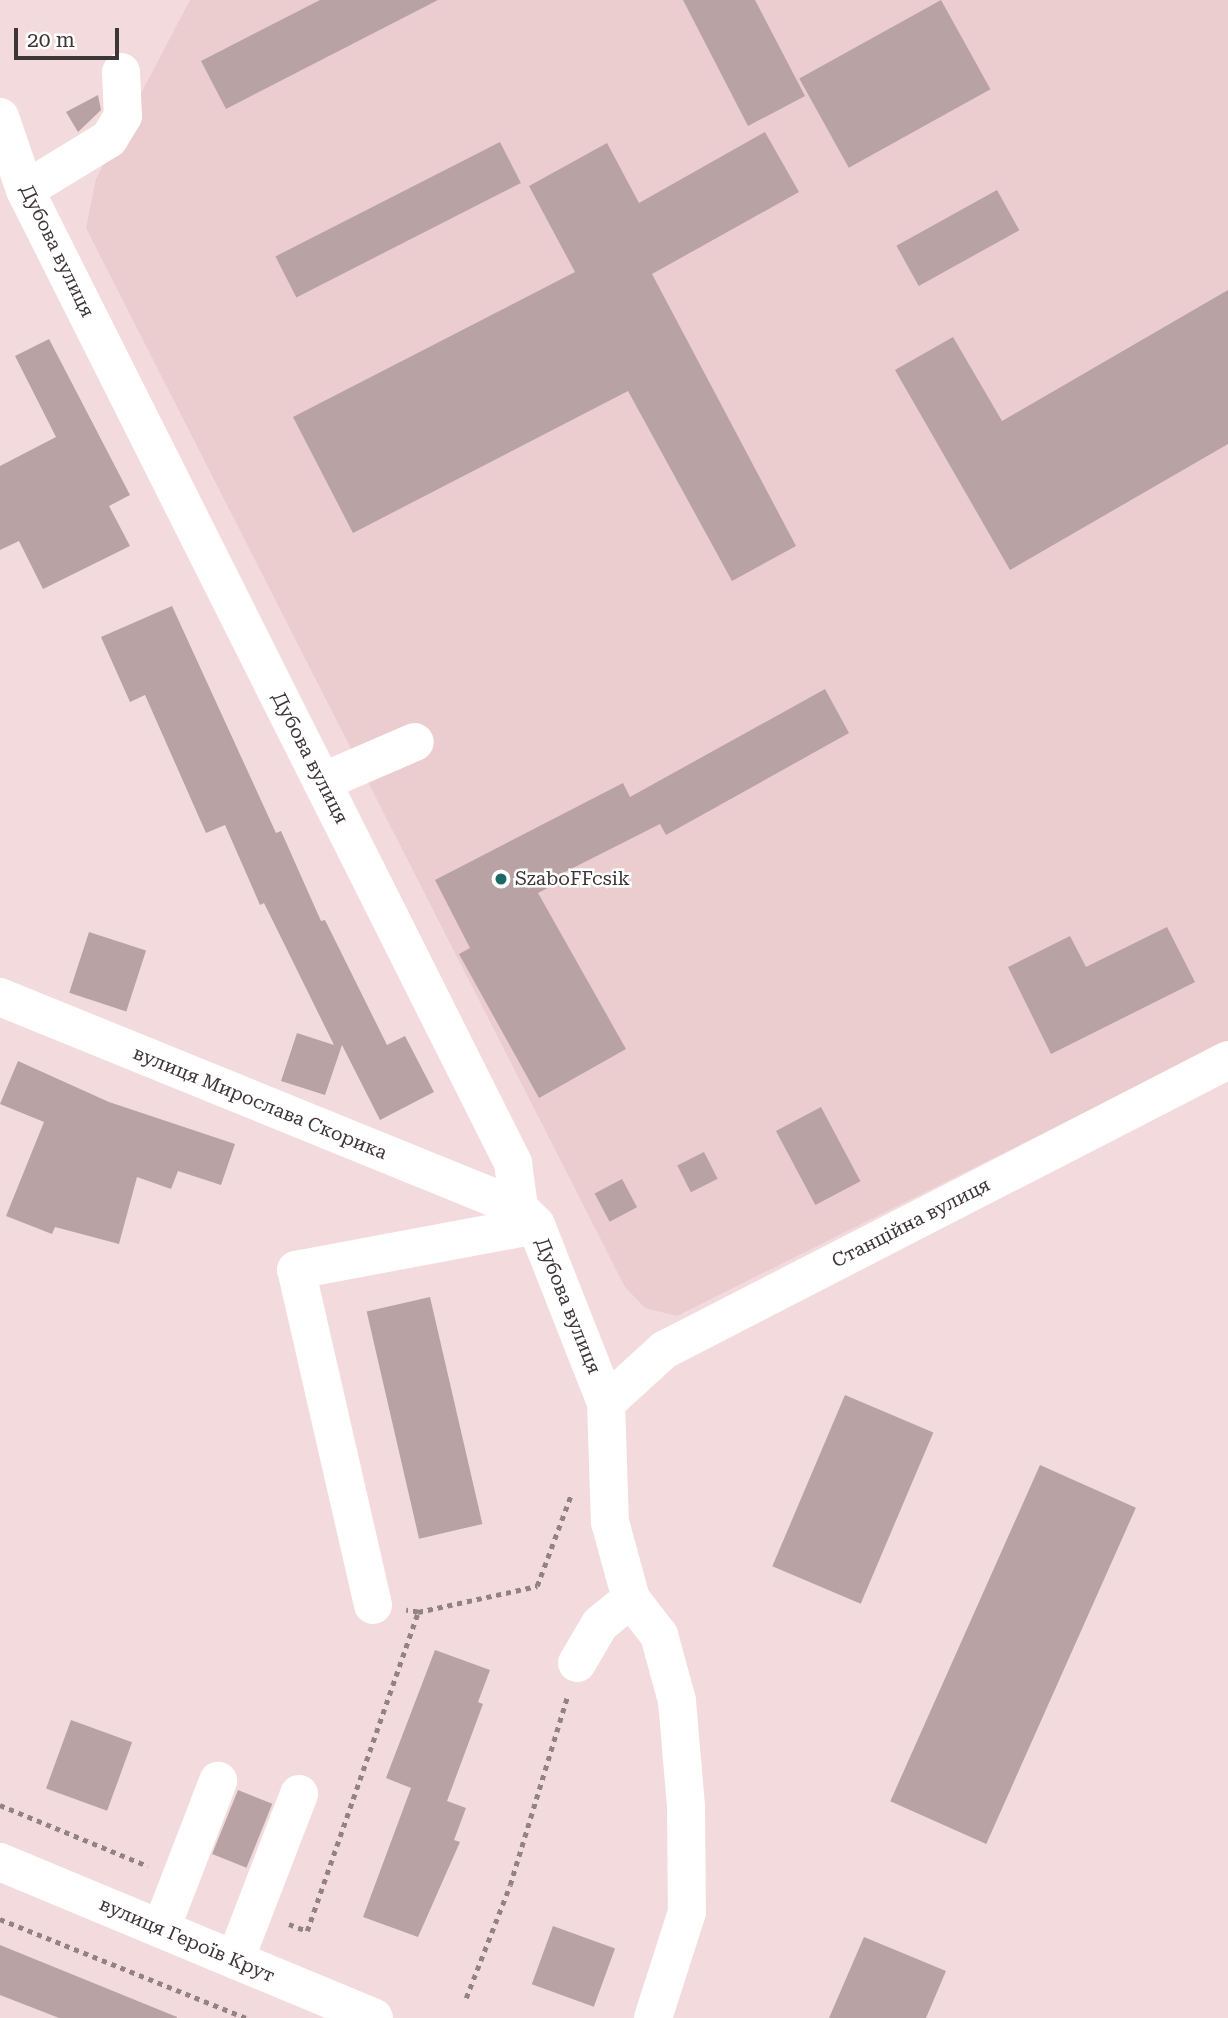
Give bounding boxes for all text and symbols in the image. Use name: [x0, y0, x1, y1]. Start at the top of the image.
scale bar: [18, 14, 122, 58]
text: 20 m: [27, 28, 75, 52]
street label: Дубова вулиця: [15, 181, 99, 321]
street label: Дубова вулиця: [267, 688, 353, 828]
place label: SzaboFFcsik: [515, 868, 630, 890]
marker: SzaboFFcsik: [493, 871, 509, 887]
street label: вулиця Мирослава Скорика: [130, 1042, 390, 1164]
street label: Станційна вулиця: [828, 1173, 994, 1273]
street label: Дубова вулиця: [530, 1235, 606, 1377]
street label: вулиця Героїв Крут: [96, 1893, 278, 1987]

